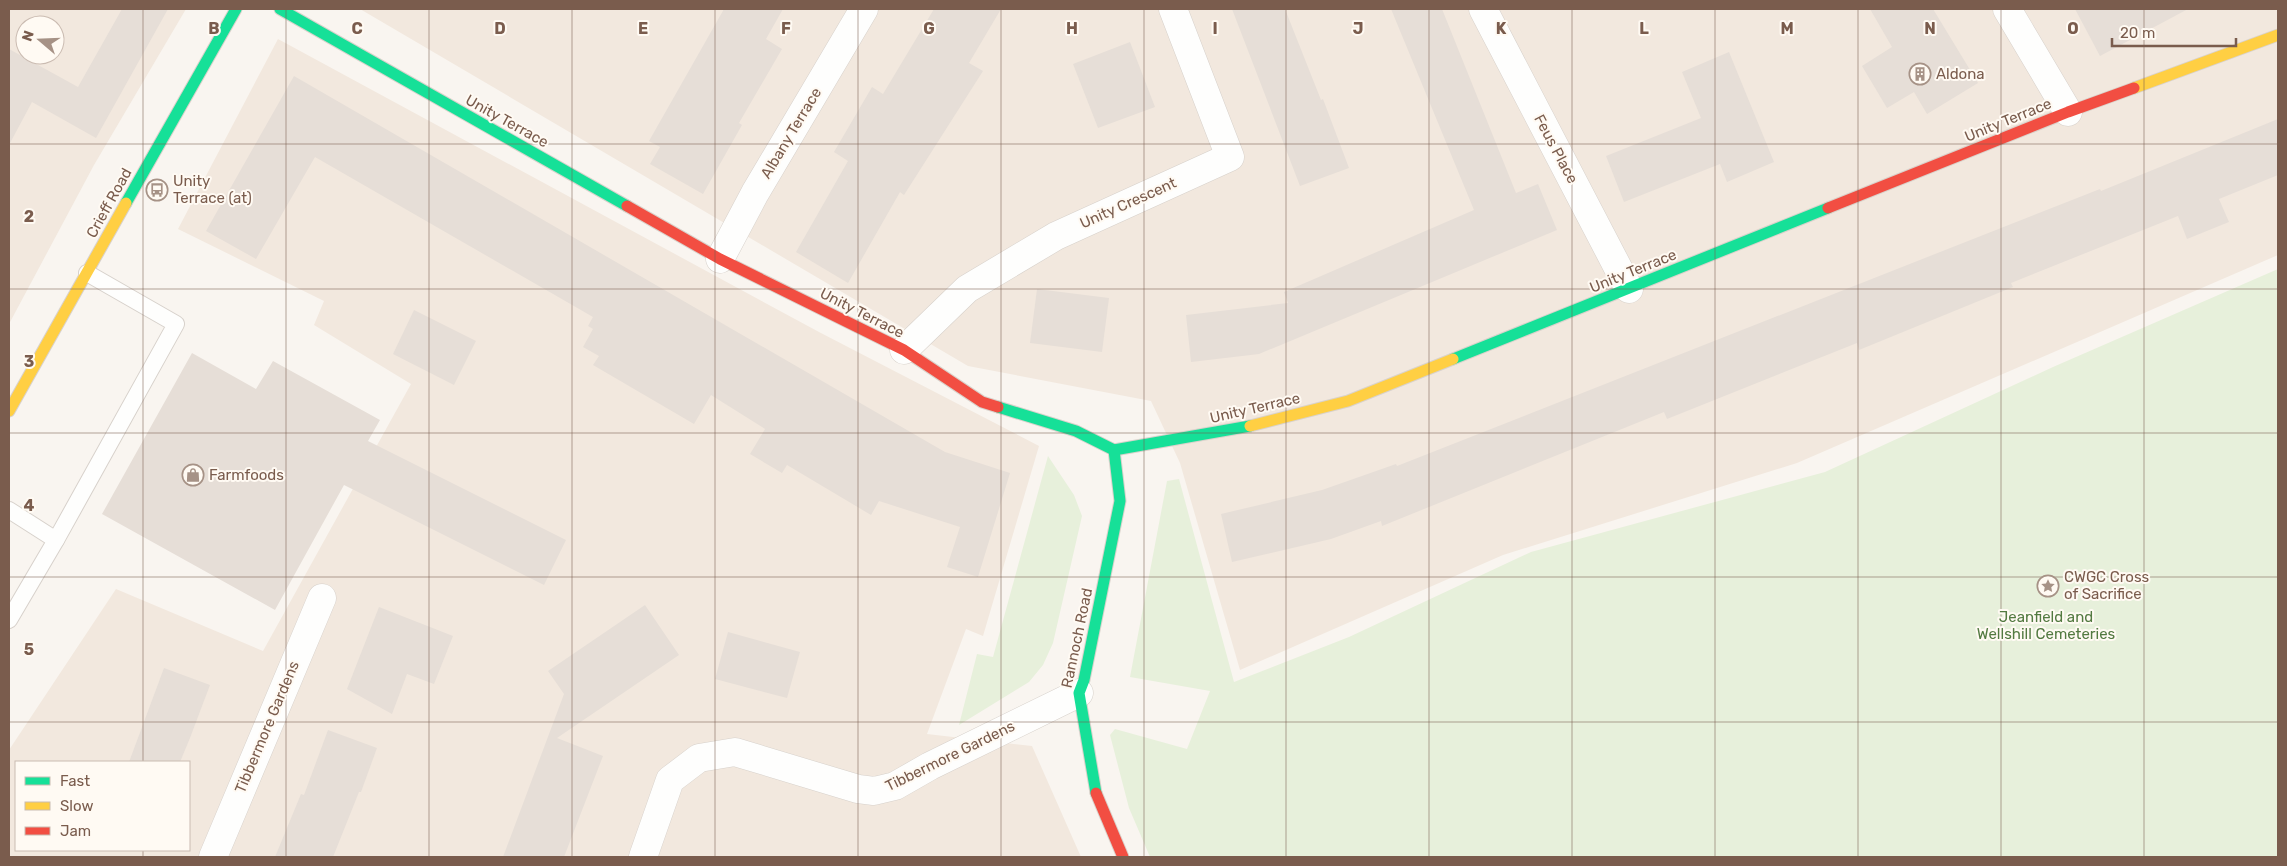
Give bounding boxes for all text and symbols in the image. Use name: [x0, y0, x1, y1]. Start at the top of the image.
north arrow: [15, 15, 65, 65]
scale bar: [2112, 15, 2236, 47]
text: B: [208, 19, 220, 38]
text: C: [351, 19, 363, 38]
text: D: [494, 19, 506, 38]
text: E: [638, 19, 648, 38]
text: F: [781, 19, 791, 38]
text: G: [923, 19, 935, 38]
text: H: [1066, 19, 1078, 38]
text: I: [1212, 19, 1218, 38]
text: J: [1353, 19, 1363, 38]
text: K: [1496, 19, 1507, 38]
text: L: [1639, 19, 1649, 38]
text: M: [1780, 19, 1794, 38]
text: N: [1924, 19, 1936, 38]
text: O: [2067, 19, 2079, 38]
text: 20 m: [2120, 24, 2155, 42]
text: N: [19, 28, 38, 43]
building icon: Aldona: [1908, 62, 1932, 86]
place label: Aldona: [1936, 65, 1985, 83]
street label: Albany Terrace: [757, 84, 825, 182]
street label: Unity Terrace: [462, 91, 552, 151]
street label: Unity Terrace: [1962, 94, 2054, 146]
street label: Feus Place: [1530, 111, 1582, 187]
street label: Crieff Road: [82, 165, 136, 241]
place label: Unity Terrace (at): [173, 172, 252, 207]
street label: Unity Crescent: [1077, 174, 1179, 232]
bus stop icon: Unity Terrace (at): [145, 178, 169, 202]
text: 2: [24, 207, 34, 226]
street label: Unity Terrace: [1587, 245, 1679, 297]
street label: Unity Terrace: [817, 284, 907, 342]
text: 3: [24, 352, 34, 371]
street label: Unity Terrace: [1208, 389, 1302, 427]
shop icon: Farmfoods: [181, 463, 205, 487]
place label: Farmfoods: [209, 466, 284, 484]
text: 4: [24, 496, 35, 515]
place label: CWGC Cross of Sacrifice: [2064, 568, 2150, 603]
place icon: CWGC Cross of Sacrifice: [2036, 574, 2060, 598]
street label: Rannoch Road: [1058, 586, 1096, 690]
park label: Jeanfield and Wellshill Cemeteries: [1977, 608, 2116, 643]
text: 5: [24, 640, 34, 659]
street label: Tibbermore Gardens: [231, 658, 303, 796]
street label: Tibbermore Gardens: [882, 717, 1018, 795]
legend: [15, 761, 190, 851]
text: Fast: [60, 772, 90, 790]
text: Slow: [60, 797, 93, 815]
text: Jam: [60, 822, 91, 840]

